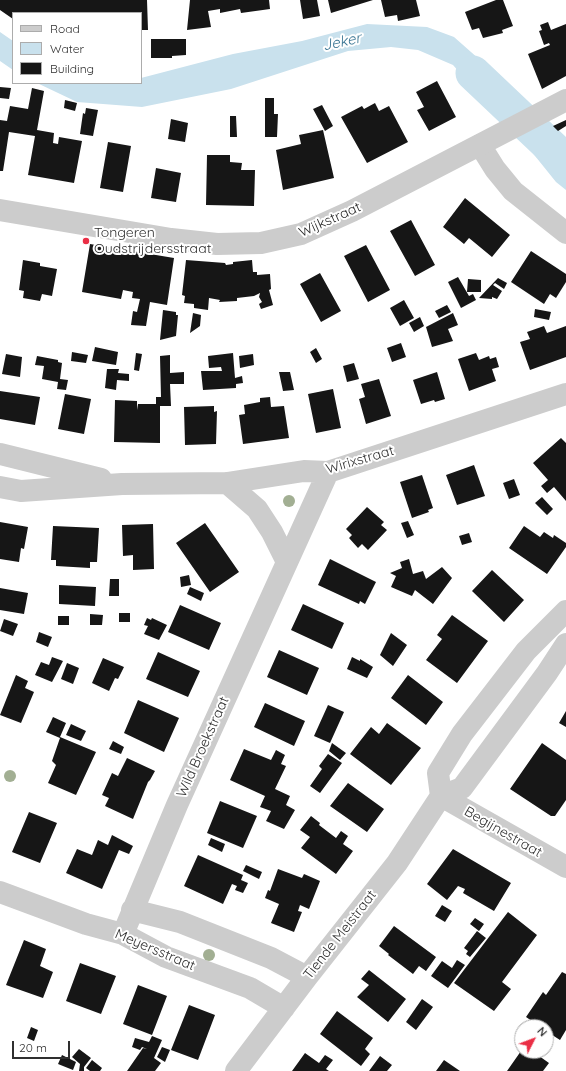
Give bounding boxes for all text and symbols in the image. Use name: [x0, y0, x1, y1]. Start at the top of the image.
legend: [12, 12, 142, 84]
text: Road: [50, 21, 80, 36]
water label: Jeker: [321, 29, 363, 55]
text: Water: [50, 41, 84, 56]
text: Building: [50, 61, 94, 76]
street label: Wijkstraat: [296, 199, 364, 241]
place label: Tongeren Oudstrijdersstraat: [94, 225, 211, 258]
marker: Tongeren Oudstrijdersstraat: [81, 236, 91, 246]
street label: Wirixstraat: [324, 442, 396, 478]
street label: Wild Broekstraat: [173, 694, 233, 800]
street label: Begijnestraat: [461, 803, 545, 861]
street label: Tiende Meistraat: [300, 887, 380, 983]
street label: Meyersstraat: [112, 926, 198, 974]
north arrow: [514, 1019, 554, 1059]
text: N: [534, 1024, 550, 1039]
scale bar: [14, 1033, 72, 1059]
text: 20 m: [19, 1040, 47, 1055]

